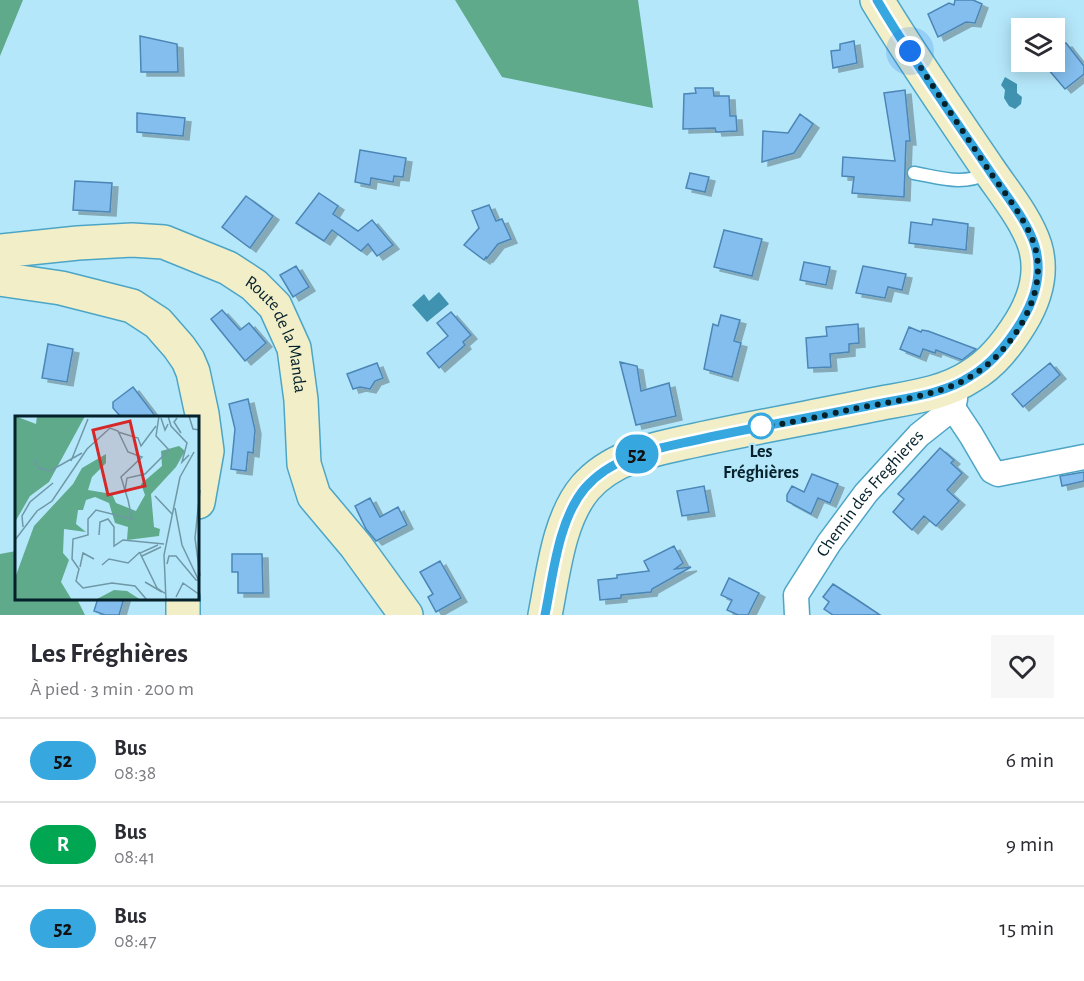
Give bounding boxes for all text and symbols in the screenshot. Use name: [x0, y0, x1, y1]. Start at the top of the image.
map controls: [1011, 18, 1065, 72]
button: layers: [1011, 18, 1065, 72]
your location: [895, 36, 925, 66]
street label: Route de la Manda: [242, 273, 309, 394]
marker: Les Fréghières: [748, 413, 774, 439]
inset map: [15, 416, 200, 600]
street label: Chemin des Freghieres: [814, 427, 927, 560]
line badge: 52: [610, 434, 664, 474]
place label: Les Fréghières: [723, 443, 799, 482]
text: 52: [628, 444, 646, 465]
button: heart: [991, 635, 1054, 698]
text: Les Fréghières: [30, 640, 188, 668]
text: À pied · 3 min · 200 m: [30, 679, 194, 699]
text: Bus: [114, 737, 147, 759]
text: 6 min: [1006, 749, 1054, 771]
text: 52: [54, 750, 72, 771]
text: 08:38: [114, 763, 156, 783]
text: Bus: [114, 821, 147, 843]
text: 9 min: [1006, 833, 1054, 855]
text: R: [57, 834, 69, 855]
text: 08:41: [114, 847, 155, 867]
text: Bus: [114, 905, 147, 927]
text: 15 min: [999, 917, 1054, 939]
text: 52: [54, 918, 72, 939]
text: 08:47: [114, 931, 157, 951]

